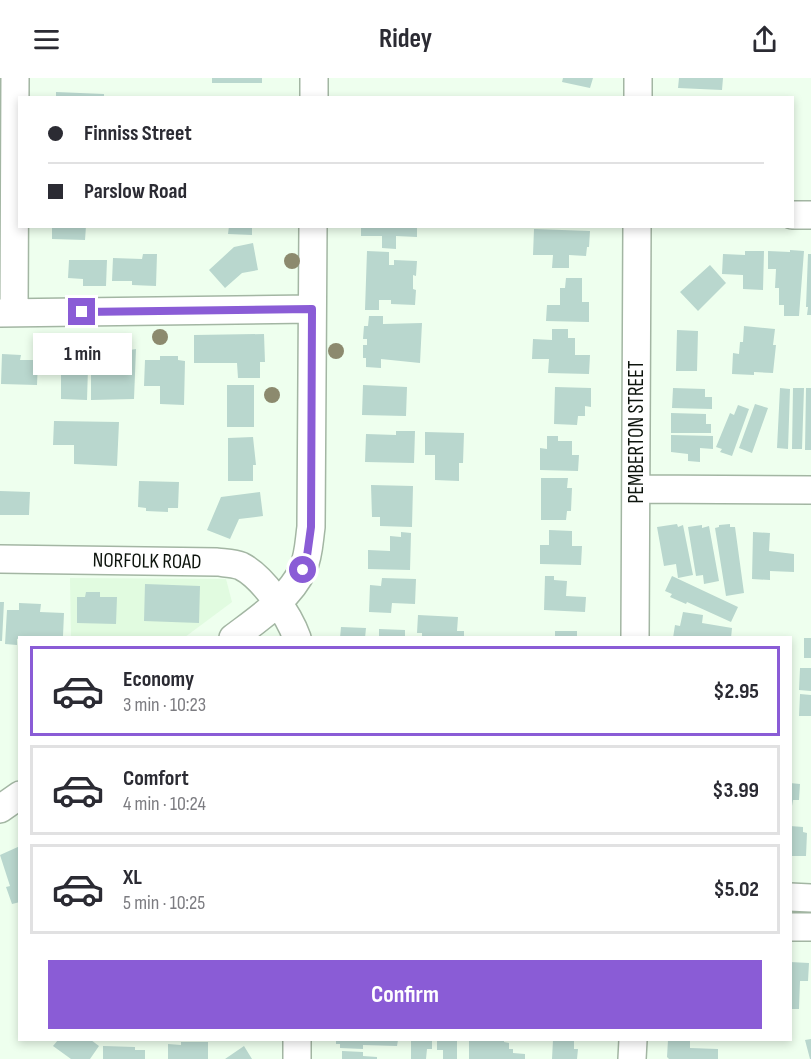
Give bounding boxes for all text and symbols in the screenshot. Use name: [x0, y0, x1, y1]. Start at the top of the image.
icon: menu: [30, 23, 63, 56]
text: Ridey: [379, 23, 432, 55]
icon: share: [748, 23, 781, 56]
text: Finniss Street: [84, 120, 192, 147]
text: Parslow Road: [84, 178, 187, 205]
route end: [68, 298, 95, 325]
callout: 1 min: [32, 333, 132, 375]
text: 1 min: [64, 342, 101, 366]
street label: PEMBERTON STREET: [624, 360, 649, 503]
street label: NORFOLK ROAD: [92, 548, 202, 574]
route start: [289, 556, 316, 583]
icon: car: [51, 664, 105, 718]
text: Economy: [123, 666, 194, 693]
text: $2.95: [713, 678, 759, 705]
text: 3 min · 10:23: [123, 693, 206, 717]
icon: car: [51, 763, 105, 817]
text: Comfort: [123, 765, 189, 792]
text: $3.99: [712, 777, 759, 804]
text: 4 min · 10:24: [123, 792, 206, 816]
icon: car: [51, 862, 105, 916]
text: XL: [123, 864, 142, 891]
text: $5.02: [714, 876, 759, 903]
text: 5 min · 10:25: [123, 891, 205, 915]
button: Confirm: [48, 960, 762, 1029]

